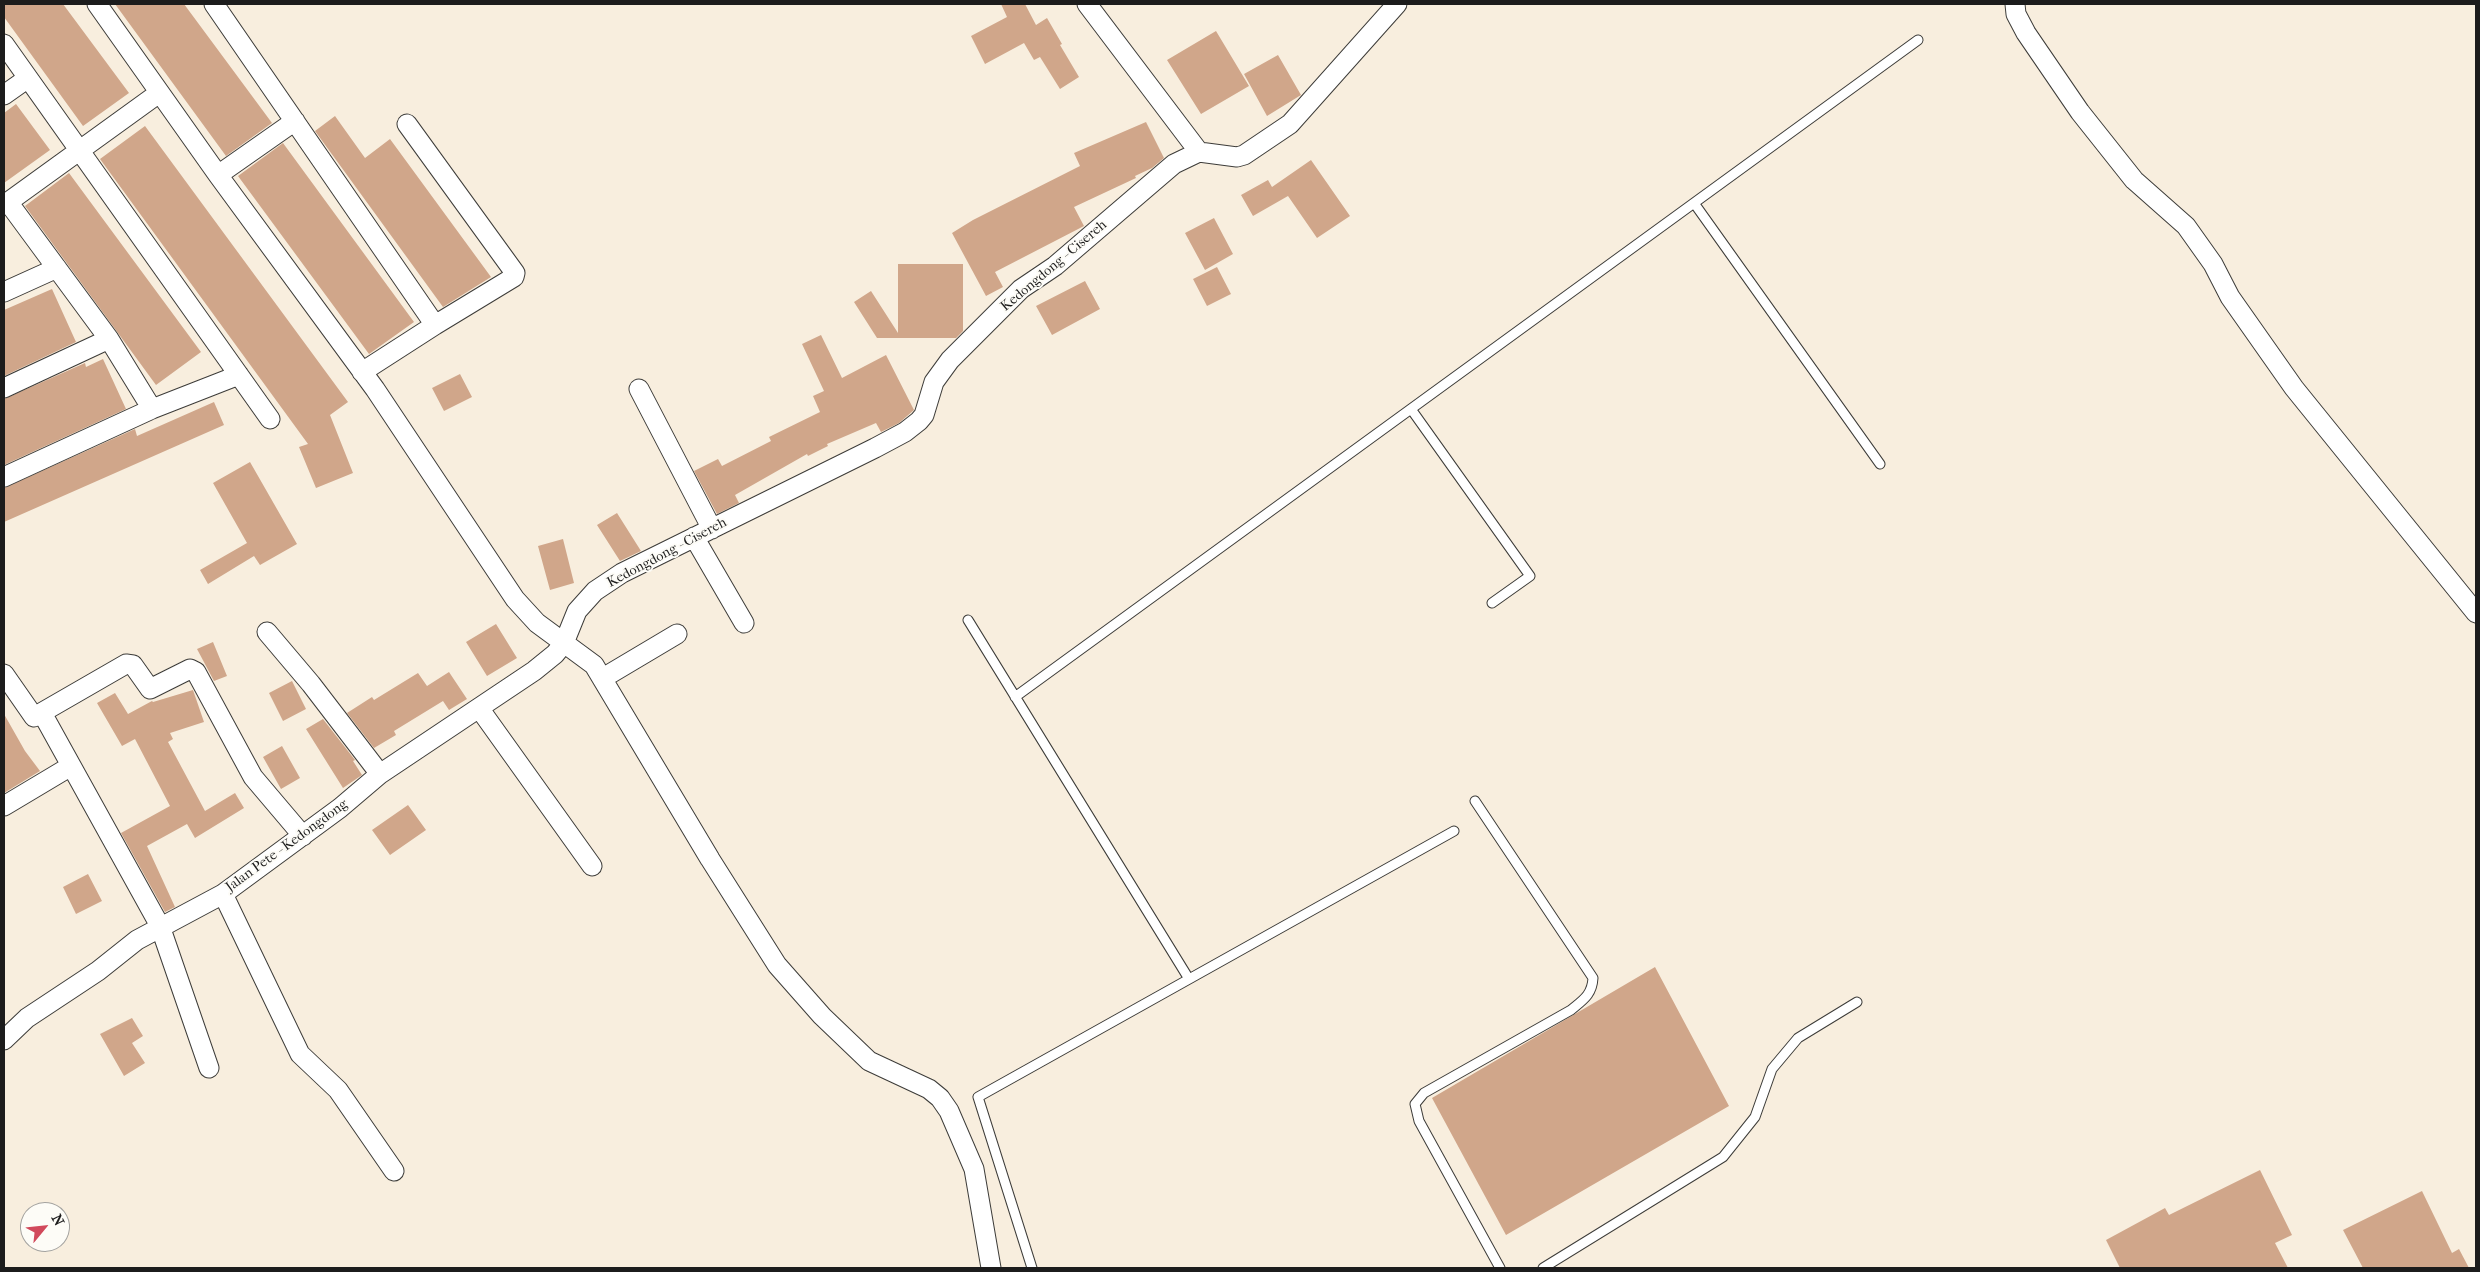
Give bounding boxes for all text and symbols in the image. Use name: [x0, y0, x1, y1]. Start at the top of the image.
street label: Kedongdong - Cisereh: [998, 217, 1110, 315]
street label: Kedongdong - Cisereh: [604, 514, 730, 592]
street label: Jalan Pete - Kedongdong: [223, 796, 351, 896]
north arrow: [20, 1202, 70, 1252]
text: N: [48, 1212, 68, 1229]

